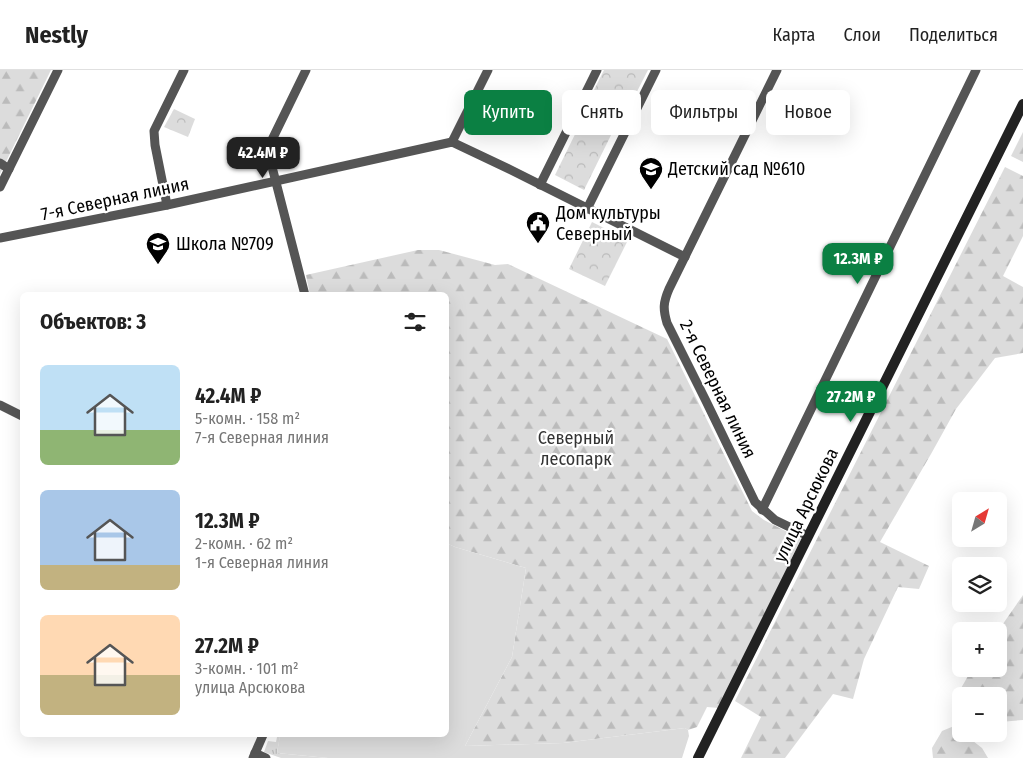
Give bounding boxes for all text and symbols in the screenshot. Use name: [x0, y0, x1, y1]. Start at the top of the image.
text: Nestly: [25, 21, 88, 49]
text: Карта: [772, 24, 815, 46]
text: Слои: [843, 24, 881, 46]
text: Поделиться: [909, 24, 998, 46]
chip: Купить: [464, 90, 552, 135]
chip: Снять: [562, 90, 641, 135]
chip: Фильтры: [651, 90, 756, 135]
chip: Новое: [766, 90, 850, 135]
pin: 42.4M ₽: [217, 136, 309, 179]
text: 42.4M ₽: [238, 143, 288, 162]
school or university icon: Детский сад №610: [638, 156, 664, 190]
place label: Детский сад №610: [667, 158, 805, 180]
street label: 7-я Северная линия: [39, 173, 191, 225]
place label: Дом культуры Северный: [555, 202, 661, 245]
public building icon: Дом культуры Северный: [525, 210, 551, 244]
school or university icon: Школа №709: [145, 231, 171, 265]
place label: Школа №709: [176, 233, 274, 255]
pin: 12.3M ₽: [812, 242, 904, 285]
text: 12.3M ₽: [833, 249, 883, 268]
icon: filters: [401, 308, 429, 336]
text: Объектов: 3: [40, 309, 146, 335]
street label: 2-я Северная линия: [675, 316, 761, 462]
pin: 27.2M ₽: [805, 380, 897, 423]
text: 42.4M ₽: [195, 383, 261, 409]
icon: home: [80, 385, 140, 445]
text: 27.2M ₽: [827, 387, 875, 406]
text: 5-комн. · 158 m²: [195, 409, 300, 428]
park label: Северный лесопарк: [538, 427, 614, 470]
text: 7-я Северная линия: [195, 428, 329, 447]
street label: улица Арсюкова: [769, 444, 843, 566]
north arrow: [952, 492, 1008, 548]
map controls: [952, 492, 1007, 742]
text: 12.3M ₽: [195, 508, 260, 534]
icon: home: [80, 510, 140, 570]
text: 2-комн. · 62 m²: [195, 534, 293, 553]
text: 1-я Северная линия: [195, 553, 329, 572]
button: layers: [952, 557, 1007, 612]
button: +: [952, 622, 1007, 677]
text: 27.2M ₽: [195, 633, 259, 659]
icon: home: [80, 635, 140, 695]
text: 3-комн. · 101 m²: [195, 659, 299, 678]
text: улица Арсюкова: [195, 678, 305, 697]
button: −: [952, 687, 1007, 742]

